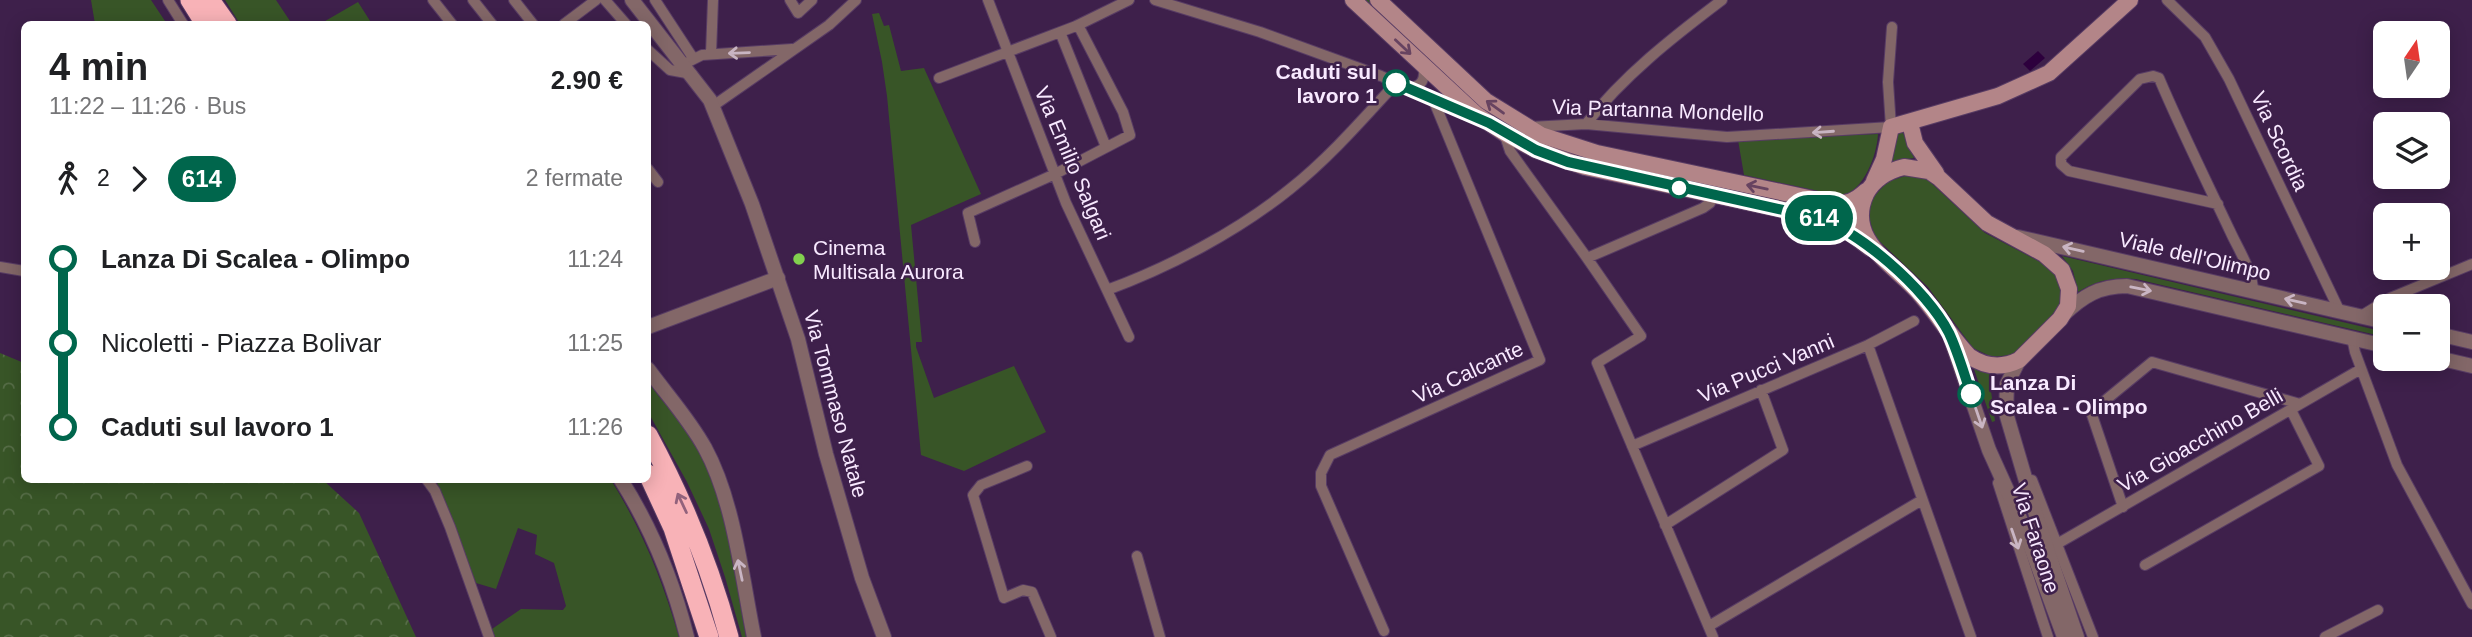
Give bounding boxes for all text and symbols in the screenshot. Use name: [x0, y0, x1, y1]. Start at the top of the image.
north arrow: [2373, 21, 2450, 98]
map controls: [2373, 21, 2450, 371]
one-way arrow: [1394, 38, 1411, 55]
text: 4 min: [49, 46, 148, 88]
one-way arrow: [727, 47, 750, 60]
place label: Caduti sul lavoro 1: [1275, 60, 1377, 107]
text: 2.90 €: [551, 65, 623, 95]
marker: Caduti sul lavoro 1: [1383, 70, 1409, 96]
street label: Via Emilio Salgari: [1030, 83, 1116, 243]
street label: Via Scordia: [2247, 88, 2313, 195]
text: 11:22 – 11:26 · Bus: [49, 93, 246, 119]
street label: Via Partanna Mondello: [1552, 95, 1764, 125]
one-way arrow: [1486, 100, 1505, 115]
button: layers: [2373, 112, 2450, 189]
one-way arrow: [1812, 126, 1835, 139]
icon: walk: [49, 160, 87, 198]
icon: forward: [120, 160, 158, 198]
text: 2: [97, 165, 110, 191]
text: 614: [182, 165, 222, 192]
text: 2 fermate: [526, 165, 623, 191]
unlabelled marker: [1669, 178, 1689, 198]
one-way arrow: [1746, 180, 1769, 194]
line badge: 614: [1779, 195, 1859, 241]
button: +: [2373, 203, 2450, 280]
text: 614: [1799, 204, 1839, 231]
street label: Viale dell'Olimpo: [2117, 227, 2273, 285]
place label: Cinema Multisala Aurora: [813, 236, 964, 283]
one-way arrow: [2062, 242, 2085, 256]
text: Lanza Di Scalea - Olimpo: [101, 244, 410, 274]
text: 11:24: [567, 246, 623, 272]
marker: Cinema Multisala Aurora: [791, 251, 807, 267]
one-way arrow: [2129, 282, 2152, 296]
one-way arrow: [2284, 294, 2307, 307]
button: −: [2373, 294, 2450, 371]
street label: Via Tommaso Natale: [800, 308, 872, 500]
text: Nicoletti - Piazza Bolivar: [101, 328, 381, 358]
street label: Via Pucci Vanni: [1695, 329, 1837, 407]
text: 11:25: [567, 330, 623, 356]
street label: Via Calcante: [1409, 336, 1527, 408]
place label: Lanza Di Scalea - Olimpo: [1990, 371, 2148, 418]
marker: Lanza Di Scalea - Olimpo: [1958, 381, 1984, 407]
street label: Via Gioacchino Belli: [2114, 383, 2286, 497]
one-way arrow: [1974, 407, 1986, 429]
text: Caduti sul lavoro 1: [101, 412, 334, 442]
text: 11:26: [567, 414, 623, 440]
street label: Via Faraone: [2007, 480, 2065, 596]
one-way arrow: [675, 493, 688, 514]
one-way arrow: [2010, 527, 2022, 549]
one-way arrow: [733, 559, 747, 582]

